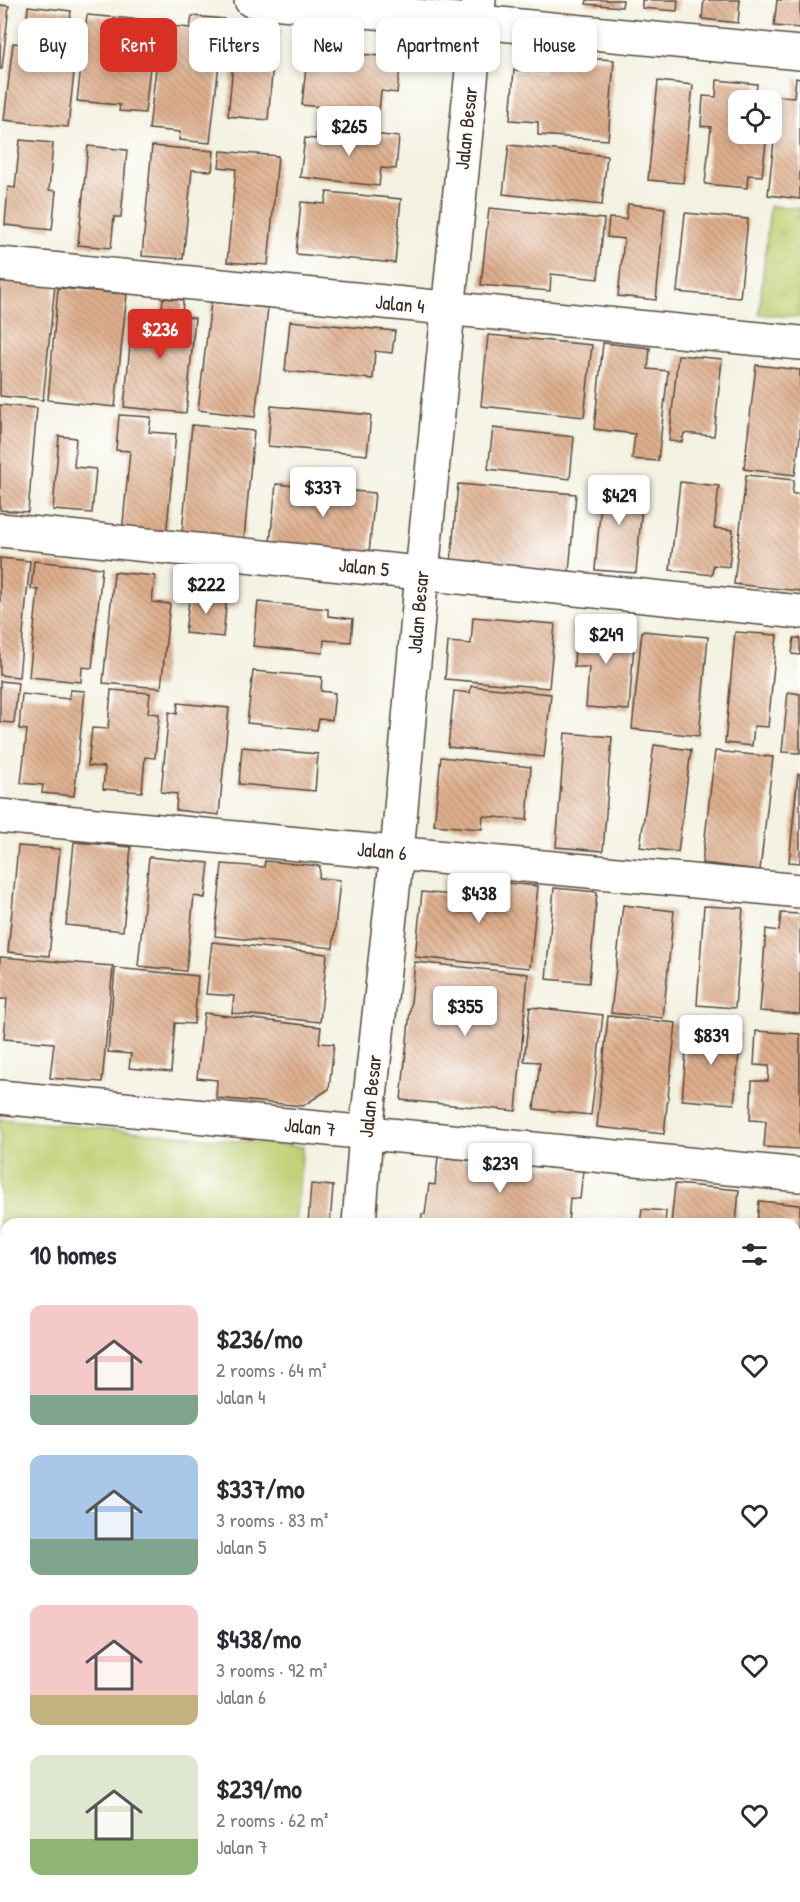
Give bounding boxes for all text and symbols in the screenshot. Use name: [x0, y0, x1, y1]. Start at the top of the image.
chip: Buy: [18, 18, 88, 72]
chip: Rent: [100, 18, 177, 72]
chip: Filters: [189, 18, 280, 72]
chip: New: [292, 18, 364, 72]
chip: Apartment: [376, 18, 500, 72]
chip: House: [512, 18, 597, 72]
street label: Jalan Besar: [448, 85, 483, 171]
map controls: [728, 90, 782, 144]
button: locate: [728, 90, 782, 144]
pin: $265: [313, 106, 385, 157]
text: $265: [331, 112, 367, 139]
street label: Jalan 4: [374, 287, 426, 320]
pin: $236: [124, 309, 196, 360]
text: $236: [142, 315, 178, 342]
pin: $337: [287, 467, 359, 518]
text: $337: [304, 473, 342, 500]
pin: $429: [583, 475, 655, 526]
text: $429: [602, 481, 636, 508]
street label: Jalan 5: [338, 550, 391, 583]
pin: $222: [170, 564, 242, 615]
street label: Jalan Besar: [400, 569, 435, 655]
text: $222: [187, 570, 225, 597]
pin: $249: [570, 614, 642, 665]
text: $249: [589, 620, 623, 647]
street label: Jalan 6: [356, 835, 408, 866]
pin: $438: [443, 873, 515, 924]
text: $438: [461, 879, 497, 906]
pin: $355: [429, 986, 501, 1037]
text: $355: [447, 992, 483, 1019]
pin: $839: [675, 1015, 747, 1066]
text: $839: [693, 1021, 729, 1048]
street label: Jalan Besar: [352, 1053, 387, 1139]
street label: Jalan 7: [283, 1110, 337, 1143]
pin: $239: [464, 1143, 536, 1194]
text: $239: [482, 1149, 518, 1176]
text: 10 homes: [30, 1237, 117, 1272]
icon: filters: [738, 1238, 771, 1271]
text: $236/mo: [216, 1321, 303, 1356]
icon: home: [78, 1329, 150, 1401]
icon: heart: [738, 1349, 771, 1382]
text: 2 rooms · 64 m²: [216, 1356, 327, 1383]
text: Jalan 4: [216, 1383, 266, 1410]
text: $337/mo: [216, 1471, 305, 1506]
icon: home: [78, 1479, 150, 1551]
icon: heart: [738, 1499, 771, 1532]
text: 3 rooms · 83 m²: [216, 1506, 328, 1533]
text: Jalan 5: [216, 1533, 267, 1560]
text: $438/mo: [216, 1621, 301, 1656]
icon: home: [78, 1629, 150, 1701]
icon: heart: [738, 1649, 771, 1682]
text: 3 rooms · 92 m²: [216, 1656, 327, 1683]
text: Jalan 6: [216, 1683, 266, 1710]
text: $239/mo: [216, 1771, 302, 1806]
icon: home: [78, 1779, 150, 1851]
icon: heart: [738, 1799, 771, 1832]
text: 2 rooms · 62 m²: [216, 1806, 328, 1833]
text: Jalan 7: [216, 1833, 268, 1860]

